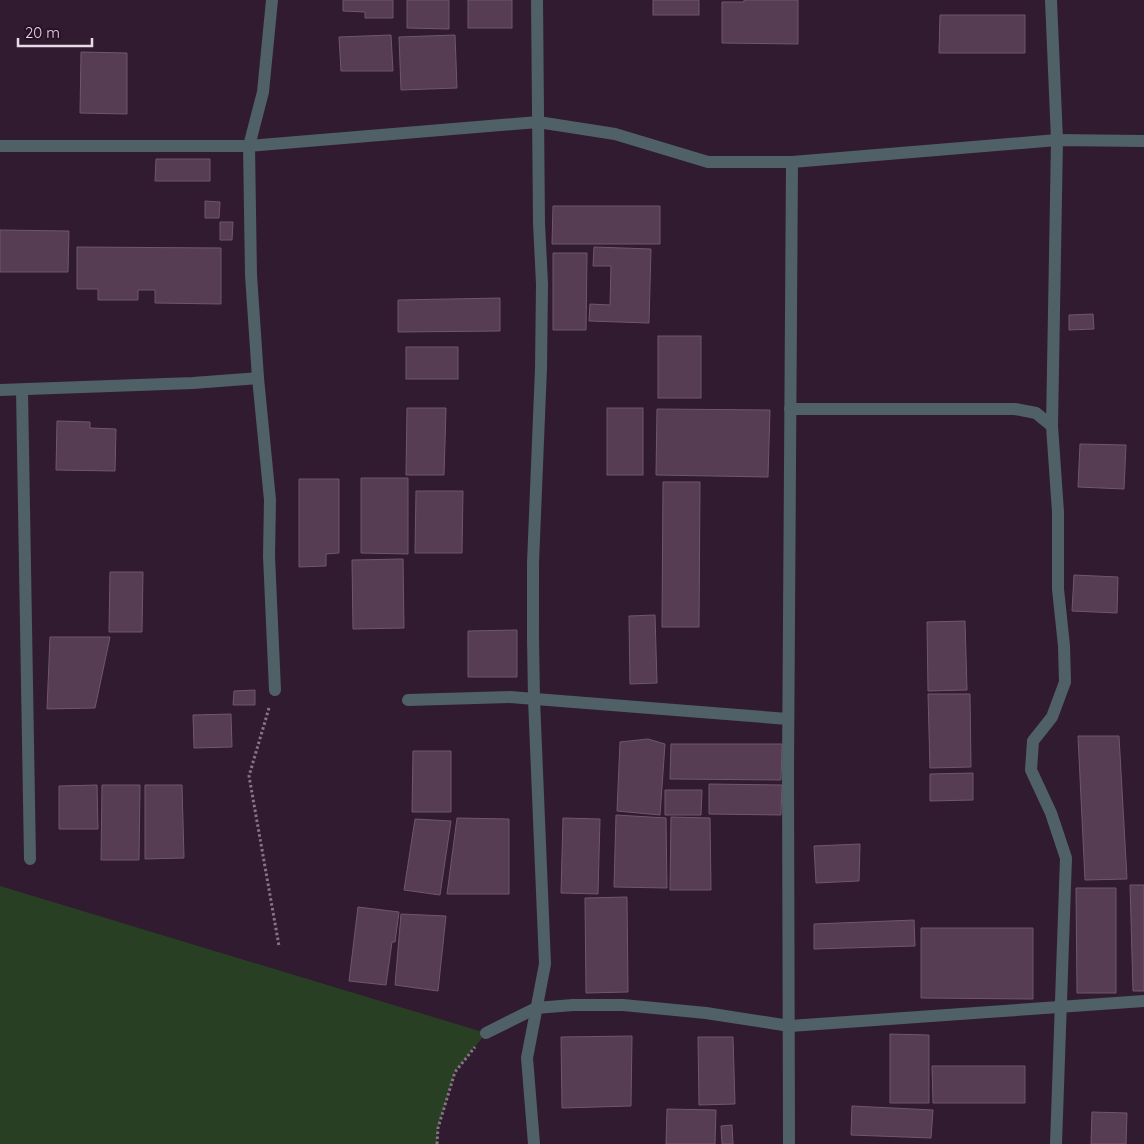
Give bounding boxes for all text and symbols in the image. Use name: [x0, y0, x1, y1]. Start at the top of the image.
scale bar: [18, 15, 91, 47]
text: 20 m: [25, 23, 60, 42]

